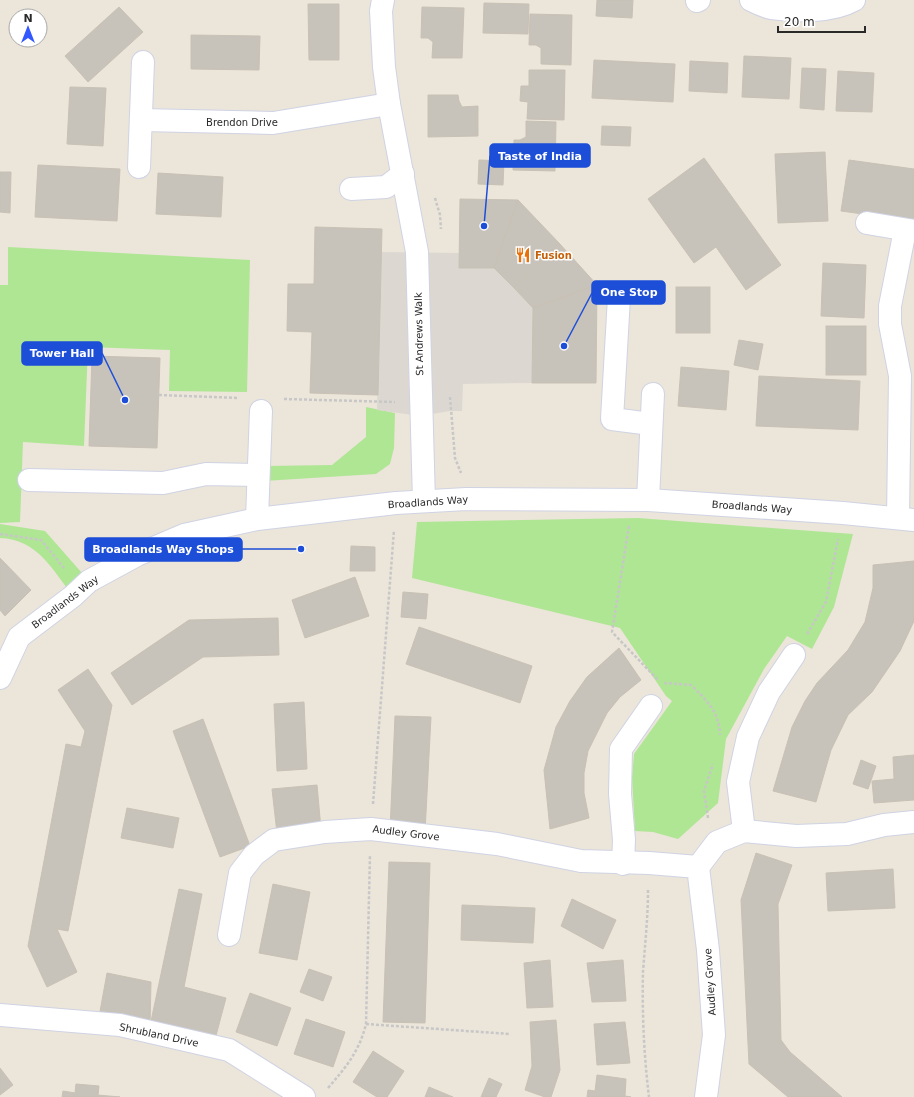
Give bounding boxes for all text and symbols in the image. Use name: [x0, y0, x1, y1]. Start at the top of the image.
north arrow: [8, 8, 48, 48]
scale bar: [778, 8, 865, 34]
text: N: [23, 12, 33, 25]
text: 20 m: [784, 15, 815, 29]
street label: Brendon Drive: [206, 117, 278, 128]
callout: Taste of India: [490, 144, 590, 167]
text: Taste of India: [498, 150, 582, 163]
restaurant icon: Fusion: [514, 246, 532, 264]
place label: Fusion: [535, 250, 572, 261]
callout: One Stop: [592, 281, 665, 304]
text: One Stop: [600, 286, 658, 299]
street label: St Andrews Walk: [413, 292, 425, 376]
callout: Tower Hall: [22, 342, 102, 365]
text: Tower Hall: [30, 347, 94, 360]
street label: Broadlands Way: [387, 494, 469, 510]
street label: Broadlands Way: [711, 499, 793, 515]
callout: Broadlands Way Shops: [85, 538, 242, 561]
text: Broadlands Way Shops: [92, 543, 234, 556]
street label: Broadlands Way: [29, 573, 101, 631]
street label: Audley Grove: [372, 823, 440, 843]
street label: Audley Grove: [702, 948, 718, 1016]
street label: Shrubland Drive: [118, 1021, 200, 1049]

